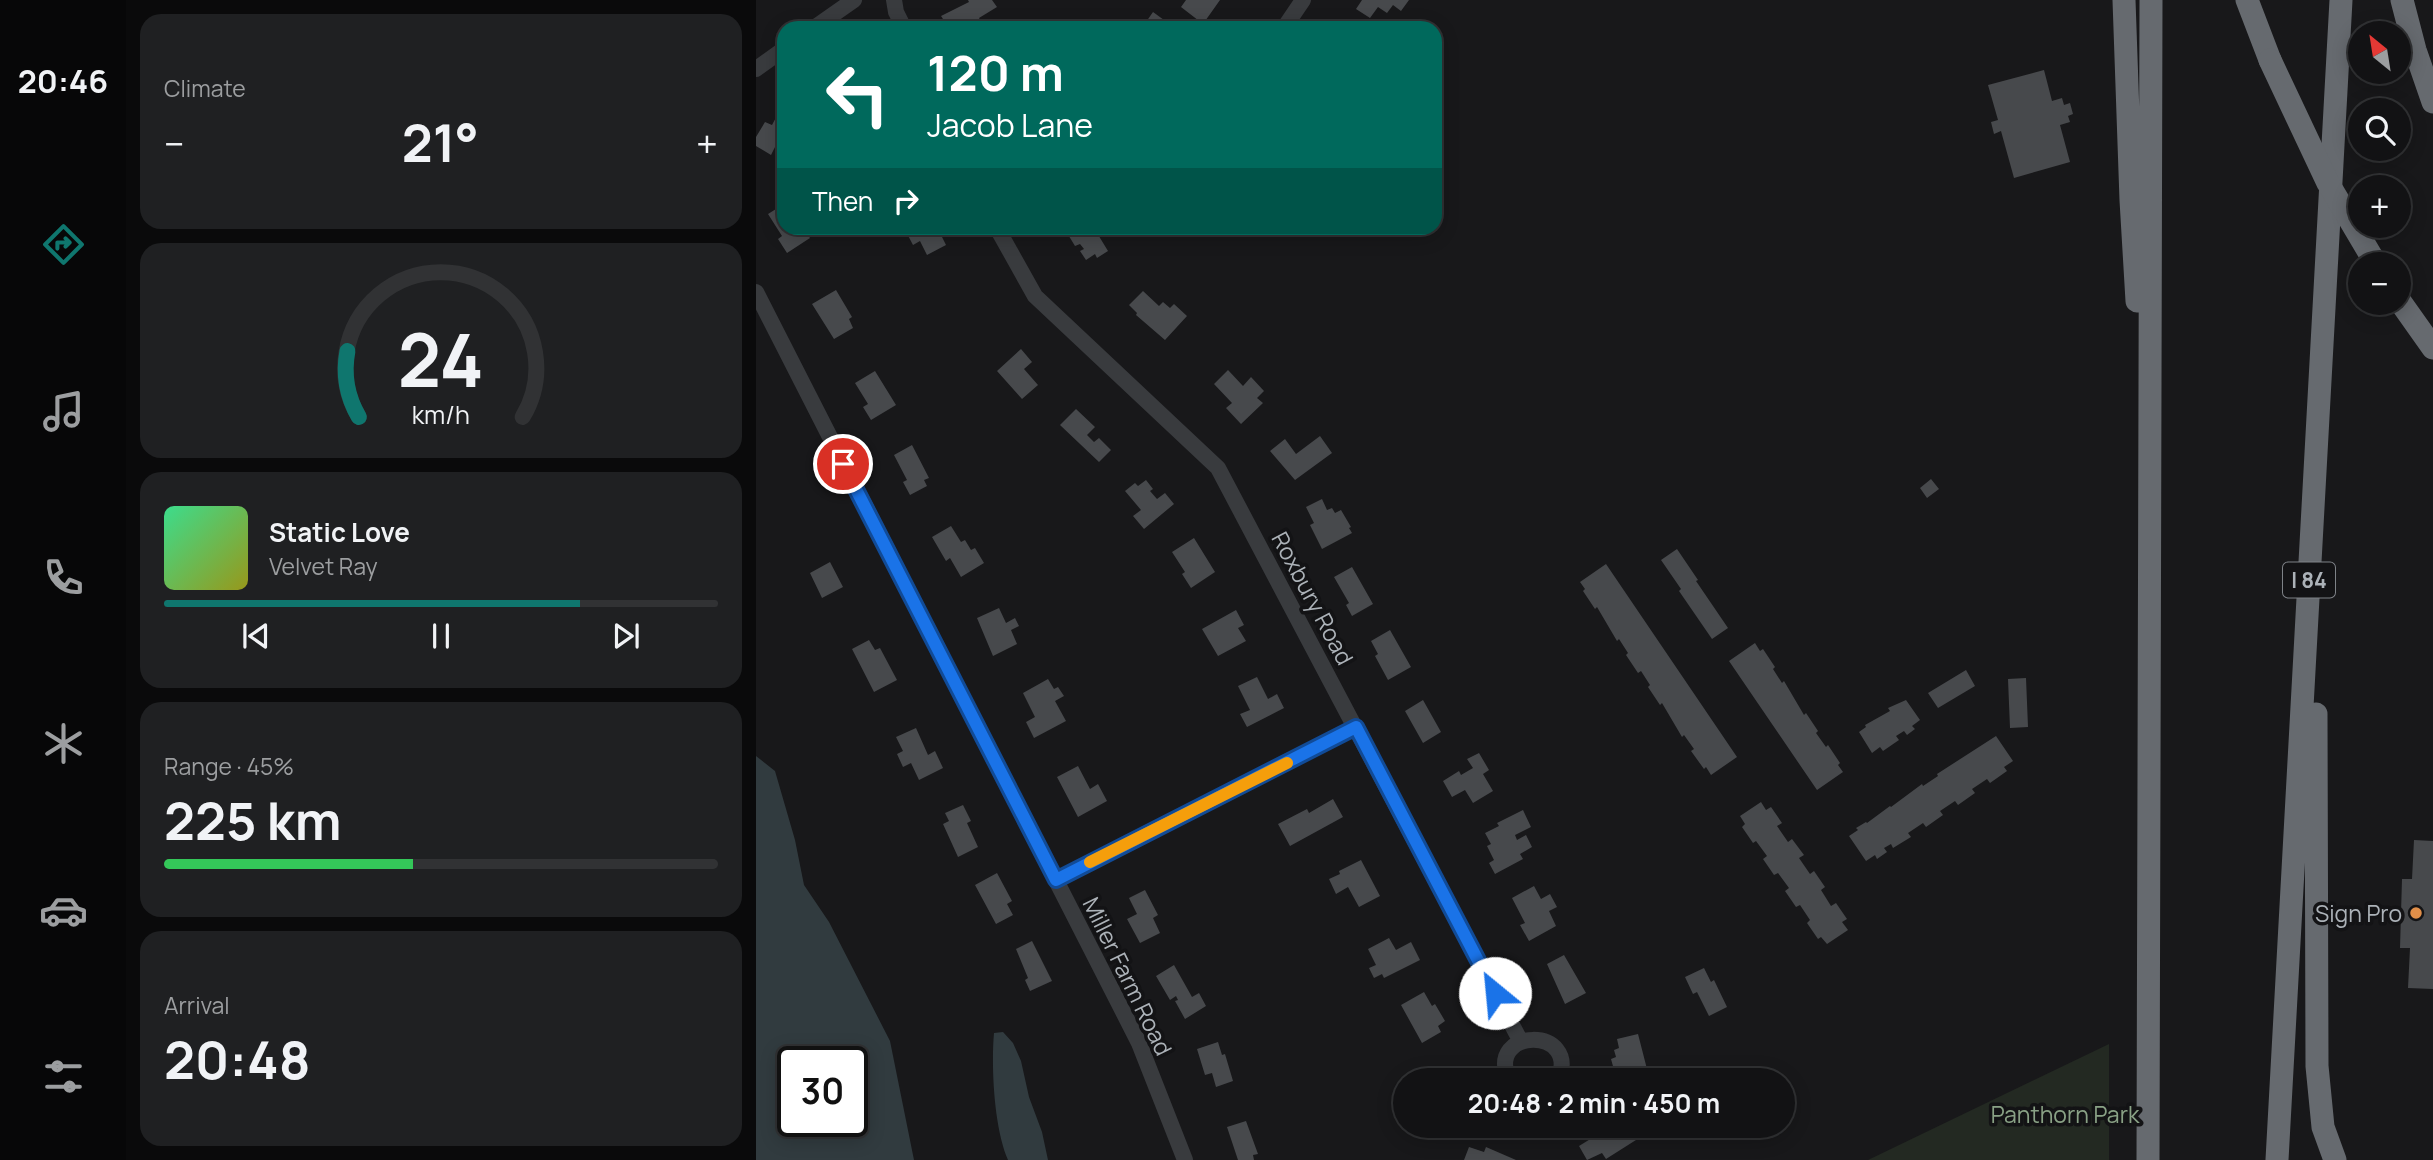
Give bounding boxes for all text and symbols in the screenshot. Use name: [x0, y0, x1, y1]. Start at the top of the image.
north arrow: [2348, 21, 2412, 84]
map controls: [2348, 21, 2411, 315]
text: 120 m: [927, 39, 1064, 106]
icon: left: [812, 49, 903, 140]
text: 20:46: [18, 59, 108, 103]
text: Climate: [164, 72, 246, 104]
button: search: [2348, 98, 2411, 161]
text: Jacob Lane: [927, 103, 1093, 147]
text: 21°: [402, 107, 479, 178]
text: −: [164, 117, 185, 169]
text: +: [696, 117, 718, 169]
button: +: [2348, 175, 2411, 238]
icon: right: [887, 182, 925, 220]
text: Then: [812, 183, 873, 219]
icon: directions: [39, 220, 88, 269]
button: −: [2348, 252, 2411, 315]
text: 24: [398, 309, 484, 409]
icon: music: [39, 387, 88, 436]
text: km/h: [412, 397, 470, 432]
pin: [813, 434, 873, 494]
icon: arrive: [824, 445, 862, 483]
text: Static Love: [269, 514, 410, 550]
street label: Roxbury Road: [1264, 526, 1362, 670]
text: Velvet Ray: [269, 550, 378, 582]
icon: phone: [39, 553, 88, 602]
road number: I 84: [2283, 562, 2335, 598]
icon: previous: [237, 617, 275, 655]
icon: pause: [422, 617, 460, 655]
icon: next: [607, 617, 645, 655]
icon: climate: [39, 719, 88, 768]
text: Range · 45%: [164, 750, 294, 782]
text: 225 km: [164, 785, 342, 856]
icon: car: [39, 886, 88, 935]
street label: Miller Farm Road: [1076, 891, 1180, 1061]
place label: Sign Pro: [2315, 897, 2402, 929]
marker: Sign Pro: [2408, 905, 2424, 921]
position arrow: [1458, 956, 1532, 1030]
text: Arrival: [164, 989, 230, 1021]
text: 20:48: [164, 1024, 310, 1095]
speed limit sign: 30: [777, 1046, 868, 1137]
icon: filters: [39, 1052, 88, 1101]
text: 20:48 · 2 min · 450 m: [1468, 1085, 1720, 1121]
park label: Panthorn Park: [1991, 1098, 2140, 1130]

